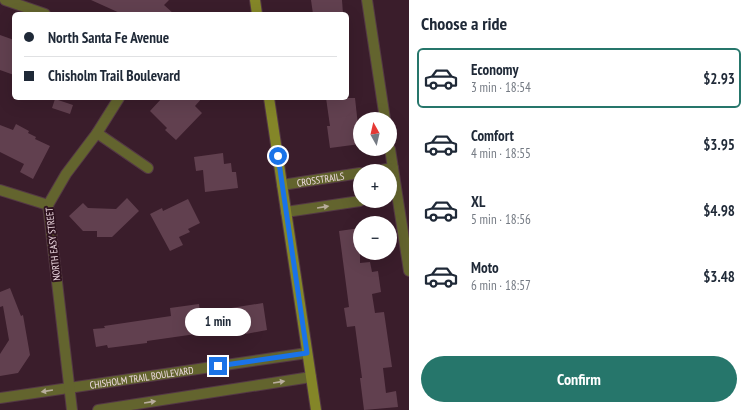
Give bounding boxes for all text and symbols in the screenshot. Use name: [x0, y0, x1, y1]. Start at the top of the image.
text: Choose a ride: [421, 12, 507, 35]
text: North Santa Fe Avenue: [48, 28, 169, 47]
icon: car: [423, 60, 459, 96]
text: Economy: [471, 60, 519, 79]
text: Chisholm Trail Boulevard: [48, 66, 180, 85]
text: $2.93: [703, 69, 735, 88]
text: 3 min · 18:54: [471, 79, 531, 96]
north arrow: [353, 112, 397, 156]
map controls: [353, 112, 397, 260]
icon: car: [423, 126, 459, 162]
text: Comfort: [471, 126, 514, 145]
text: $3.95: [703, 135, 735, 154]
text: 4 min · 18:55: [471, 145, 531, 162]
route start: [269, 147, 287, 165]
button: +: [353, 164, 397, 208]
street label: CROSSTRAILS: [296, 169, 345, 189]
icon: car: [423, 192, 459, 228]
text: XL: [471, 192, 485, 211]
text: $4.98: [703, 201, 735, 220]
one-way arrow: [317, 204, 329, 210]
street label: NORTH EASY STREET: [43, 206, 63, 281]
text: 5 min · 18:56: [471, 211, 531, 228]
button: −: [353, 216, 397, 260]
icon: car: [423, 258, 459, 294]
text: Moto: [471, 258, 499, 277]
text: $3.48: [703, 267, 735, 286]
text: 6 min · 18:57: [471, 277, 531, 294]
callout: 1 min: [185, 308, 251, 336]
text: 1 min: [205, 313, 231, 330]
button: Confirm: [421, 356, 737, 402]
route end: [209, 357, 227, 375]
street label: CHISHOLM TRAIL BOULEVARD: [89, 363, 194, 391]
one-way arrow: [273, 379, 285, 385]
one-way arrow: [41, 388, 53, 394]
one-way arrow: [144, 399, 156, 405]

